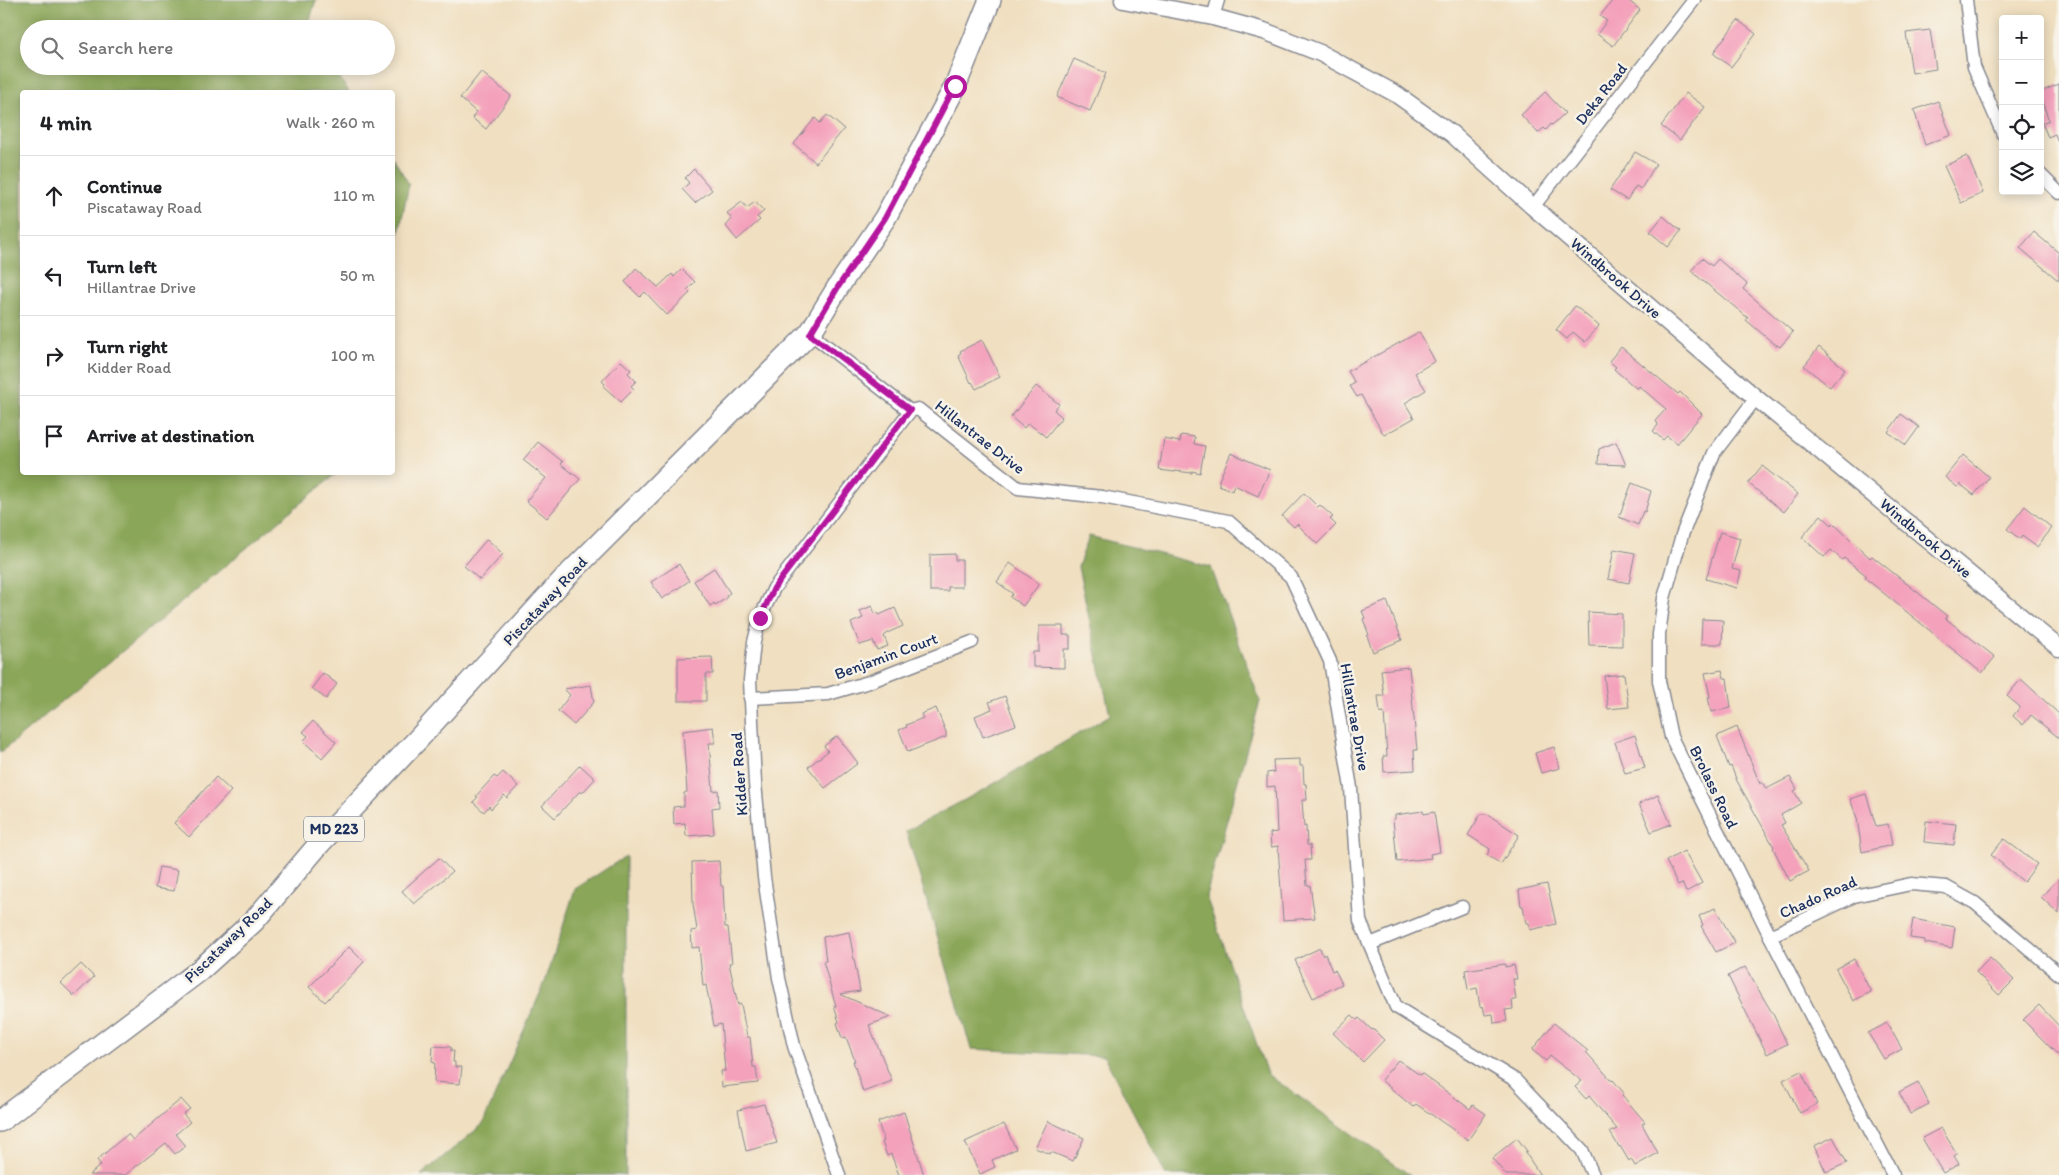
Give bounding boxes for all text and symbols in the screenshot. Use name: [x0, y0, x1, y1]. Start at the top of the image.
map controls: [1999, 15, 2044, 195]
button: +: [1999, 15, 2044, 60]
search box: [20, 20, 395, 75]
icon: search: [38, 34, 66, 62]
text: Search here: [78, 36, 173, 59]
street label: Deka Road: [1571, 59, 1631, 129]
button: −: [1999, 60, 2044, 105]
route start: [944, 75, 967, 98]
button: locate: [1999, 105, 2044, 150]
text: 4 min: [40, 110, 92, 135]
text: Walk · 260 m: [286, 113, 375, 132]
button: layers: [1999, 150, 2044, 195]
text: Continue: [87, 175, 162, 198]
icon: ahead: [40, 182, 68, 210]
text: 110 m: [333, 186, 375, 205]
text: Piscataway Road: [87, 198, 202, 217]
street label: Windbrook Drive: [1567, 233, 1665, 323]
text: Turn left: [87, 255, 157, 278]
icon: left: [40, 262, 68, 290]
text: 50 m: [340, 266, 375, 285]
text: Hillantrae Drive: [87, 278, 196, 297]
text: Turn right: [87, 335, 168, 358]
icon: right: [40, 342, 68, 370]
text: 100 m: [331, 346, 375, 365]
text: Kidder Road: [87, 358, 171, 377]
street label: Hillantrae Drive: [931, 396, 1029, 478]
icon: arrive: [40, 422, 68, 450]
text: Arrive at destination: [87, 424, 254, 447]
street label: Windbrook Drive: [1876, 494, 1976, 582]
street label: Piscataway Road: [499, 552, 591, 649]
route end: [749, 607, 772, 630]
street label: Benjamin Court: [832, 629, 940, 683]
street label: Hillantrae Drive: [1336, 662, 1374, 773]
street label: Kidder Road: [727, 731, 751, 817]
street label: Brolass Road: [1686, 742, 1742, 832]
road number: MD 223: [304, 816, 364, 842]
street label: Chado Road: [1776, 871, 1860, 922]
street label: Piscataway Road: [180, 893, 276, 987]

